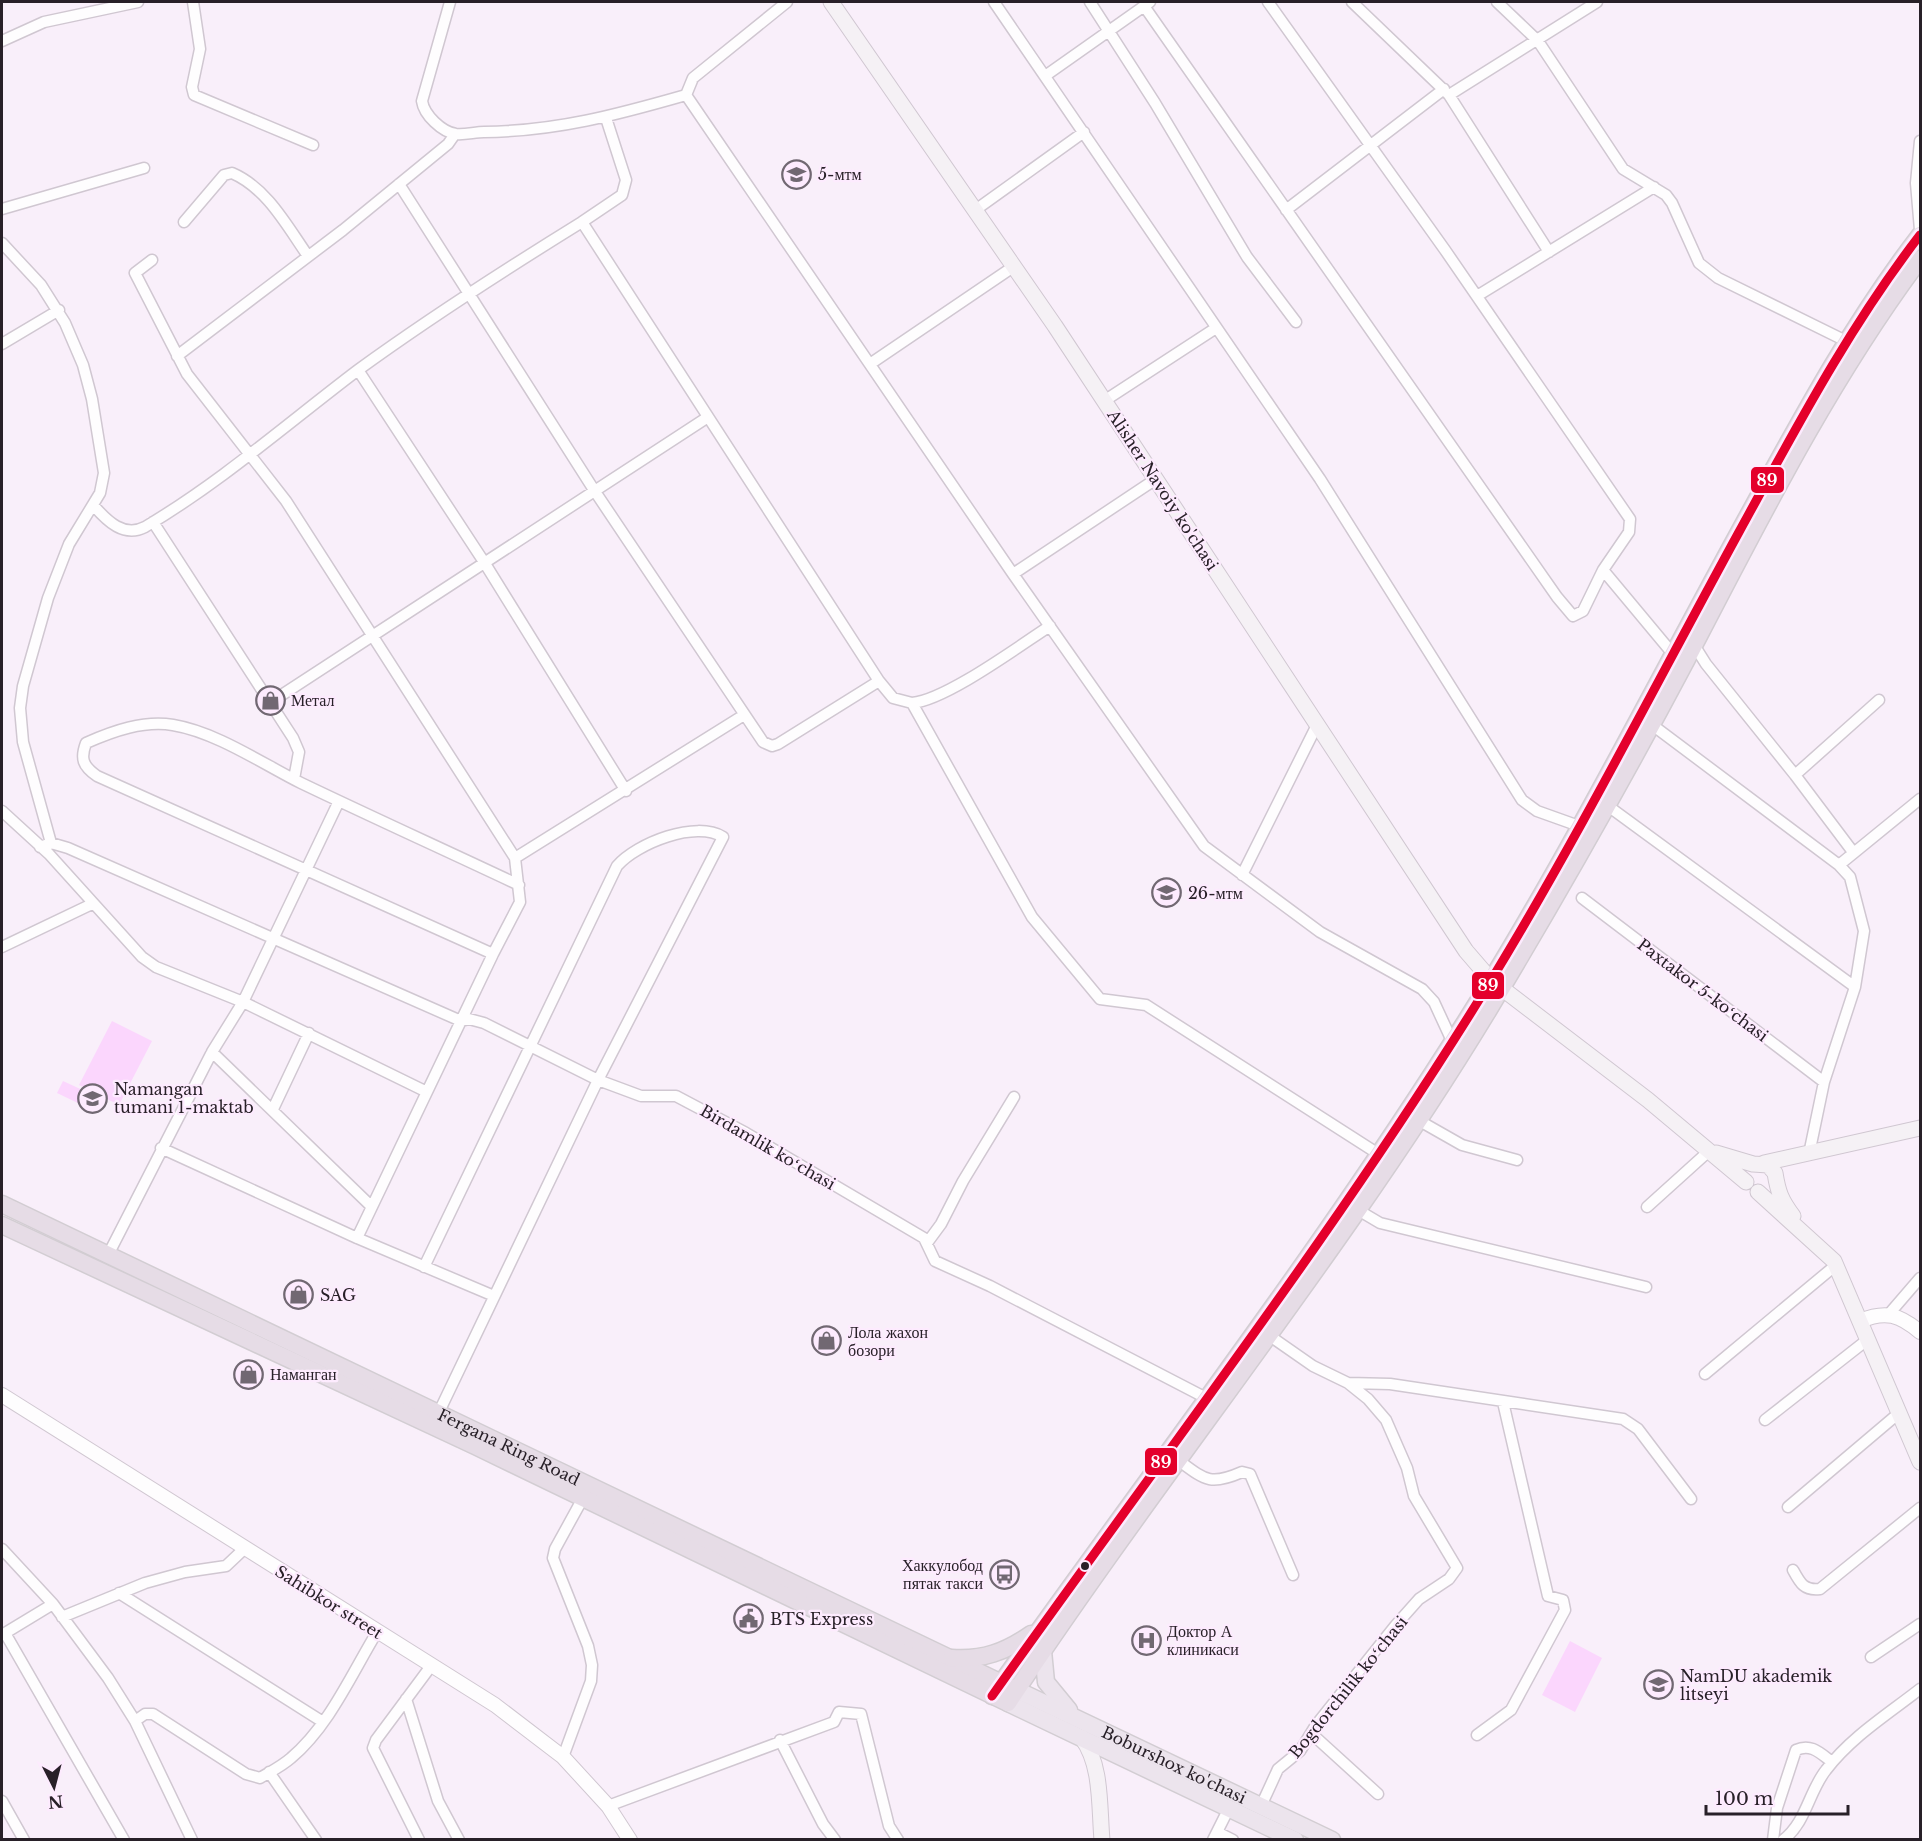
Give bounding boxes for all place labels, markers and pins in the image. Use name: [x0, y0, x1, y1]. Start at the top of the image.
school or university icon: 5-мтм: [781, 158, 813, 190]
place label: 5-мтм: [818, 164, 862, 184]
shop icon: Метал: [254, 684, 286, 716]
place label: Метал: [291, 690, 335, 710]
school or university icon: 26-мтм: [1151, 877, 1183, 909]
place label: 26-мтм: [1188, 883, 1243, 903]
place label: Namangan tumani 1-maktab: [114, 1079, 254, 1117]
school or university icon: Namangan tumani 1-maktab: [77, 1082, 109, 1114]
shop icon: SAG: [283, 1279, 315, 1311]
place label: SAG: [320, 1285, 356, 1305]
place label: Лола жахон бозори: [848, 1322, 928, 1360]
shop icon: Лола жахон бозори: [811, 1325, 843, 1357]
shop icon: Наманган: [233, 1358, 265, 1390]
place label: Наманган: [270, 1364, 337, 1384]
place label: Хаккулобод пятак такси: [902, 1555, 983, 1593]
bus stop icon: Хаккулобод пятак такси: [988, 1558, 1020, 1590]
unlabelled marker: [1079, 1560, 1091, 1572]
public building icon: BTS Express: [733, 1603, 765, 1635]
place label: BTS Express: [770, 1609, 873, 1629]
place label: Доктор А клиникаси: [1167, 1621, 1239, 1659]
hospital icon: Доктор А клиникаси: [1130, 1624, 1162, 1656]
place label: NamDU akademik litseyi: [1680, 1666, 1832, 1704]
school or university icon: NamDU akademik litseyi: [1643, 1669, 1675, 1701]

